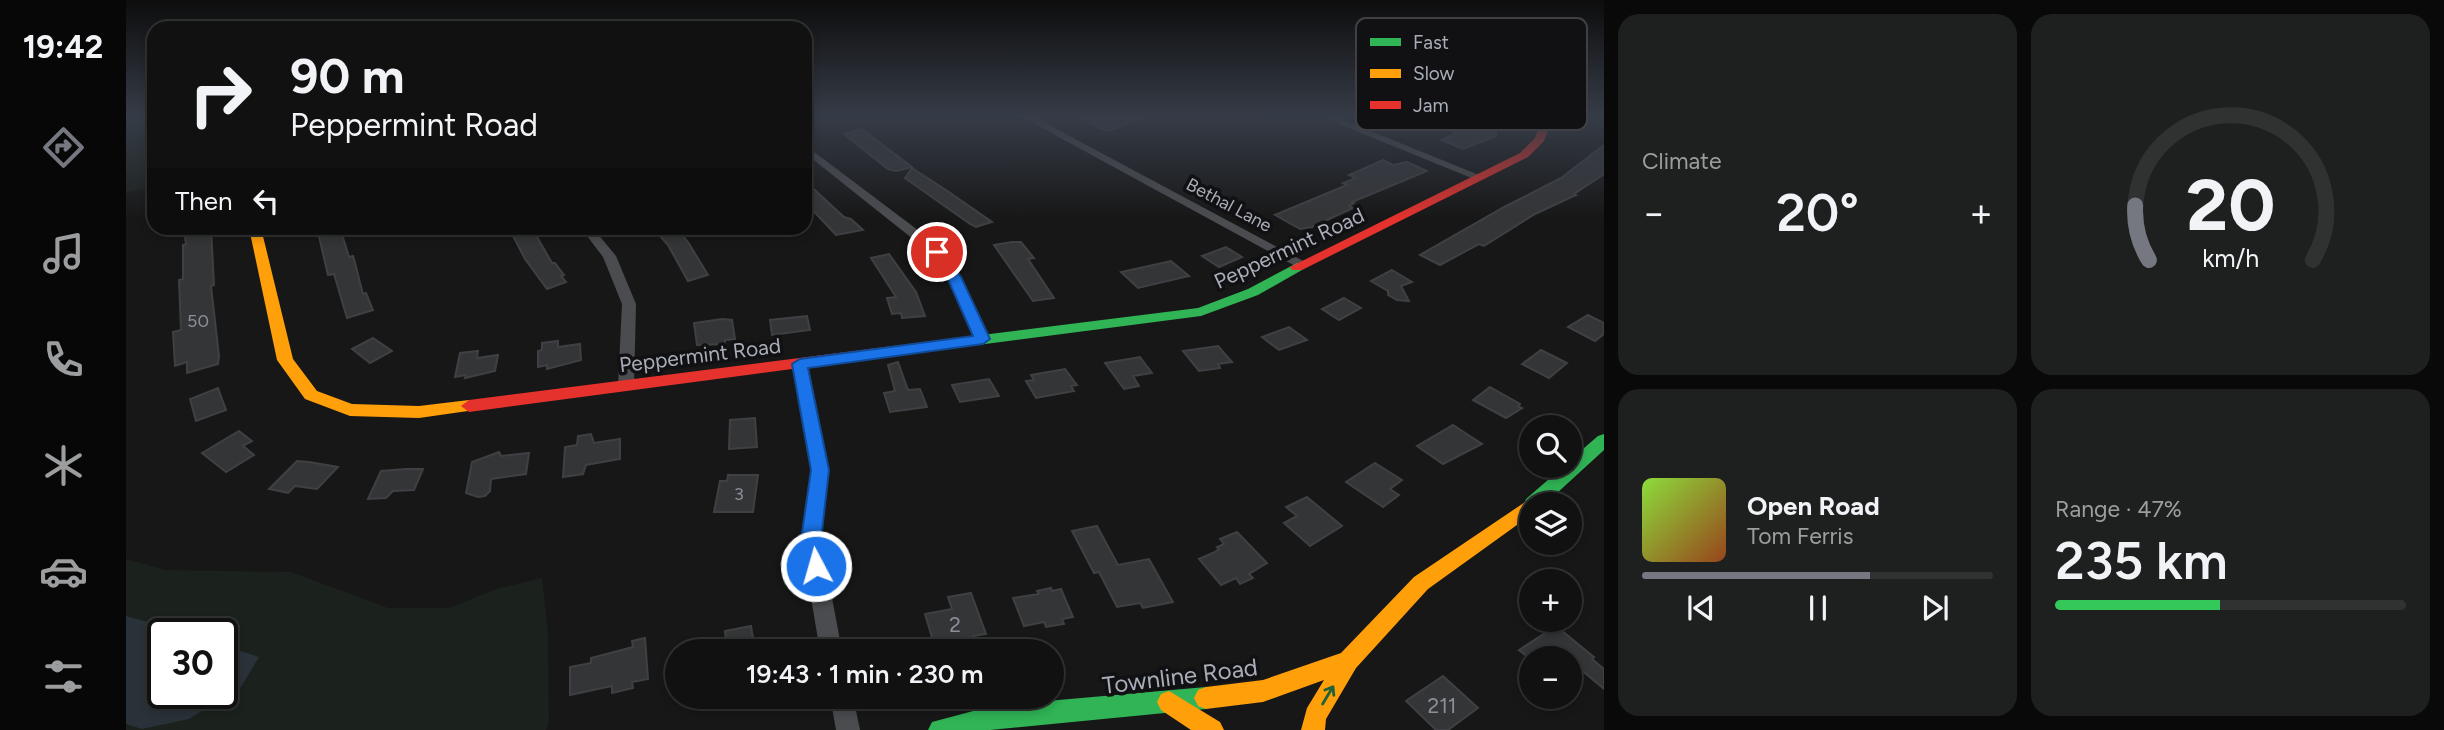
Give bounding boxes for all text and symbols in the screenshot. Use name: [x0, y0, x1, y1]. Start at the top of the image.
legend: [1356, 18, 1587, 130]
text: 19:42: [23, 28, 103, 66]
text: Fast: [1413, 31, 1449, 54]
text: 90 m: [290, 46, 405, 105]
icon: right: [175, 49, 266, 140]
text: Slow: [1413, 62, 1455, 85]
text: Jam: [1413, 94, 1449, 117]
text: Peppermint Road: [290, 106, 538, 144]
icon: directions: [39, 123, 88, 172]
text: Climate: [1642, 147, 1721, 175]
text: 20: [2186, 162, 2275, 249]
street label: Bethal Lane: [1182, 173, 1276, 237]
icon: left: [247, 182, 285, 220]
text: 20°: [1776, 182, 1859, 244]
text: Then: [175, 185, 233, 217]
text: −: [1642, 190, 1666, 236]
text: +: [1969, 190, 1993, 236]
street label: Peppermint Road: [1210, 202, 1368, 294]
pin: [907, 222, 967, 282]
icon: music: [39, 229, 88, 278]
icon: arrive: [918, 233, 956, 271]
text: km/h: [2202, 243, 2259, 273]
house number: 50: [187, 310, 209, 332]
street label: Peppermint Road: [618, 333, 782, 377]
icon: phone: [39, 335, 88, 384]
map controls: [1519, 415, 1582, 709]
button: search: [1519, 415, 1582, 478]
icon: climate: [39, 441, 88, 490]
house number: 3: [734, 483, 744, 505]
text: Open Road: [1747, 490, 1880, 522]
button: layers: [1519, 492, 1582, 555]
text: Range · 47%: [2055, 495, 2182, 523]
text: Tom Ferris: [1747, 522, 1853, 550]
position arrow: [779, 529, 853, 603]
text: 235 km: [2055, 530, 2228, 592]
icon: car: [39, 547, 88, 596]
button: +: [1519, 569, 1582, 632]
icon: previous: [1682, 589, 1720, 627]
icon: pause: [1799, 589, 1837, 627]
icon: next: [1916, 589, 1954, 627]
house number: 2: [949, 612, 961, 637]
speed limit sign: 30: [147, 618, 238, 709]
button: −: [1519, 646, 1582, 709]
icon: filters: [39, 652, 88, 701]
street label: Townline Road: [1101, 652, 1259, 700]
text: 19:43 · 1 min · 230 m: [746, 658, 983, 690]
one-way arrow: [1321, 685, 1335, 705]
house number: 211: [1427, 693, 1457, 718]

